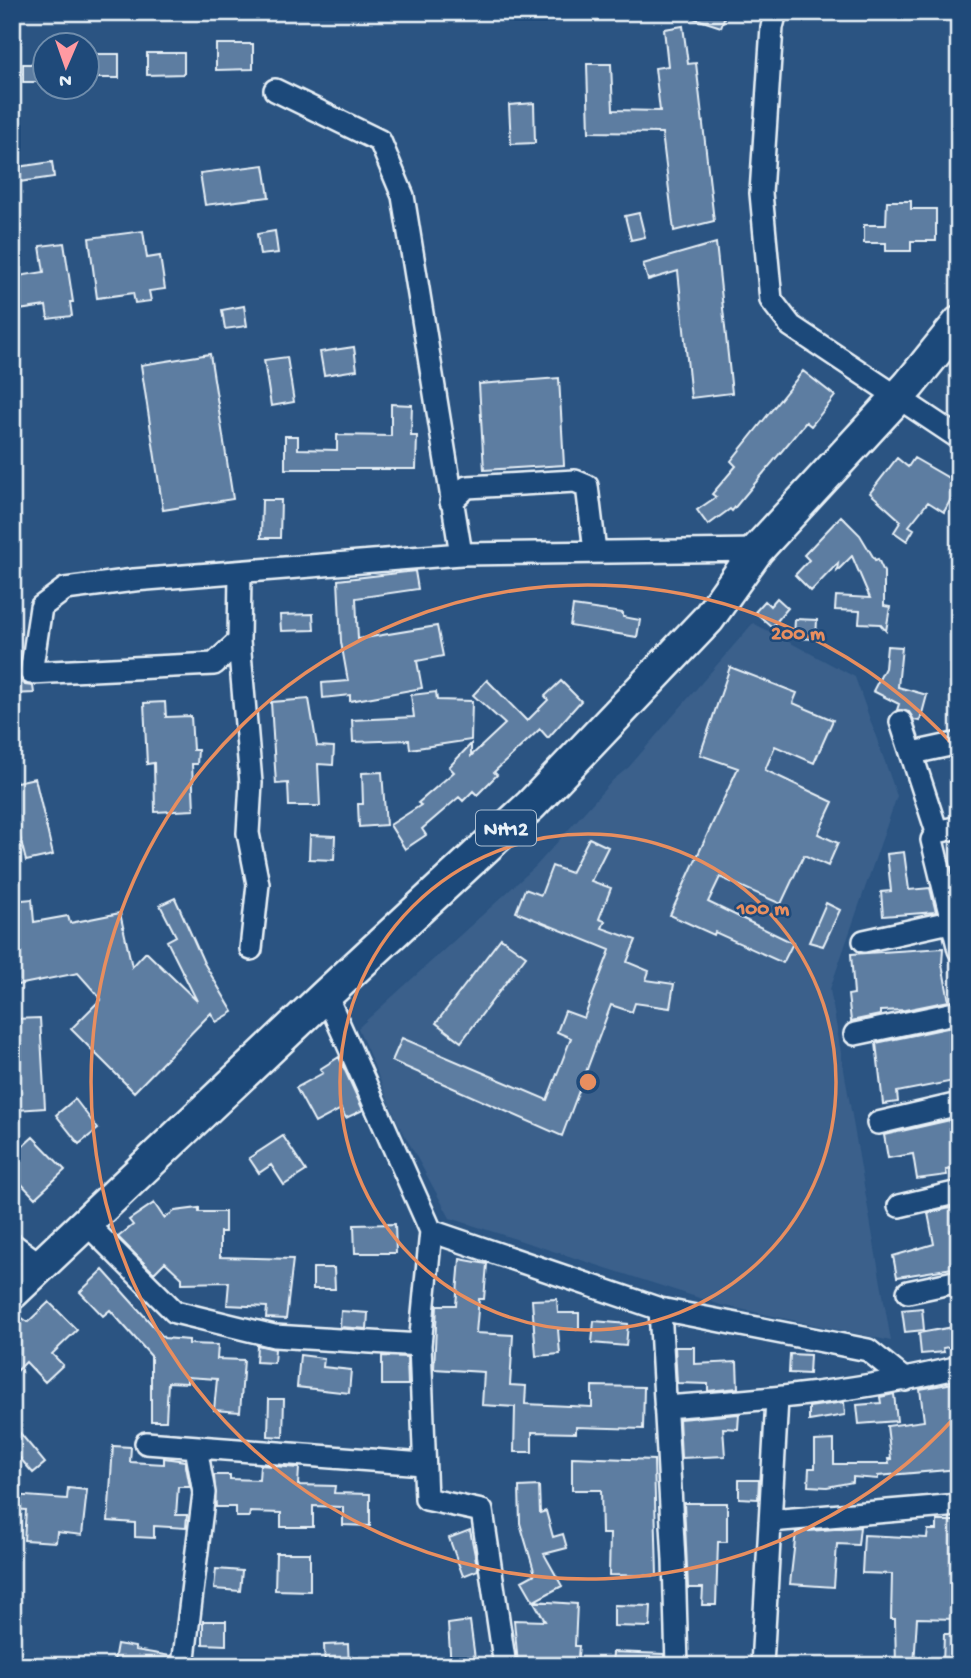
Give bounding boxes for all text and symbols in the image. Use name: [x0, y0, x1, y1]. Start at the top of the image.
north arrow: [32, 32, 102, 102]
text: N: [59, 68, 72, 91]
text: 200 m: [771, 623, 825, 648]
road number: NH12: [476, 810, 536, 846]
text: 100 m: [736, 898, 789, 923]
centre of rings: [576, 1070, 600, 1094]

